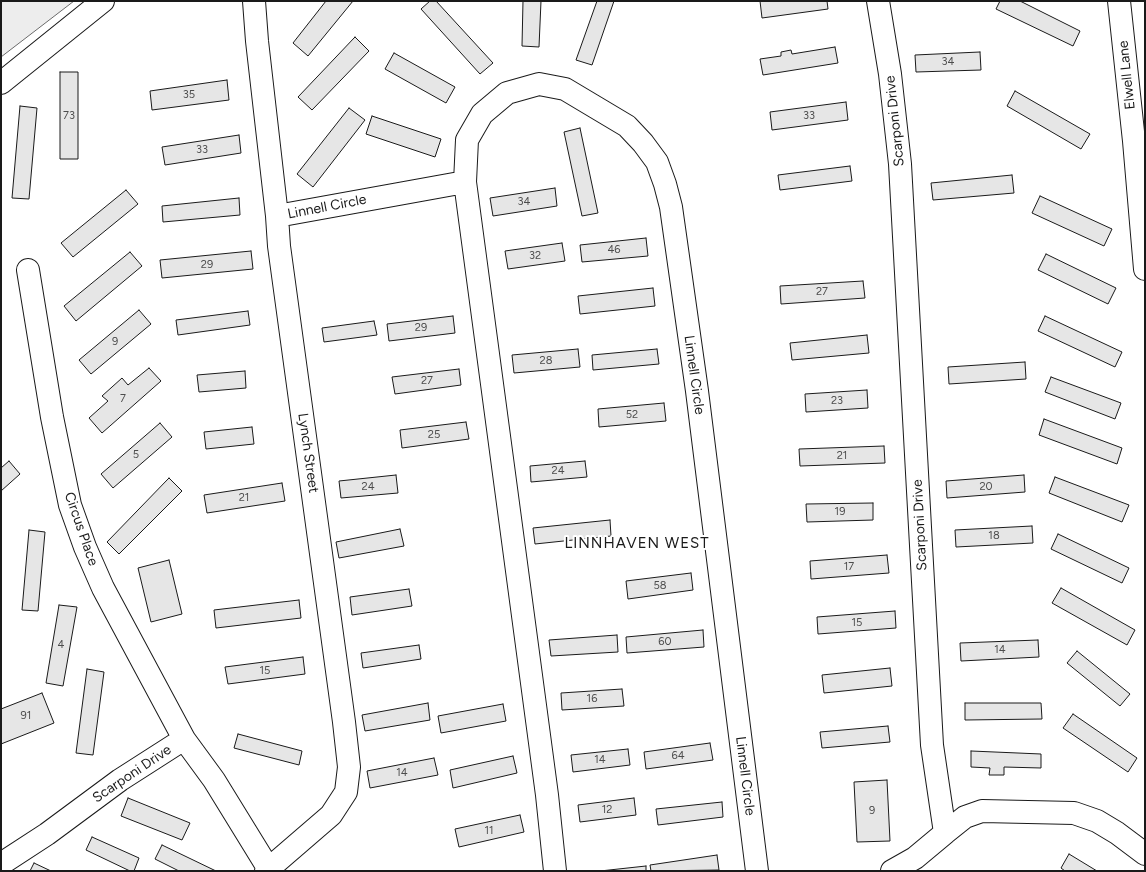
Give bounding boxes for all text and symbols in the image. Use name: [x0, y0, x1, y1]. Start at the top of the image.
street label: Elwell Lane: [1115, 40, 1139, 110]
house number: 34: [942, 55, 954, 69]
street label: Scarponi Drive: [882, 75, 908, 167]
house number: 35: [183, 88, 195, 102]
house number: 73: [63, 109, 75, 123]
house number: 33: [803, 109, 815, 123]
house number: 33: [196, 143, 208, 157]
street label: Linnell Circle: [286, 191, 368, 223]
house number: 34: [518, 195, 530, 209]
house number: 46: [607, 243, 621, 257]
house number: 32: [529, 249, 541, 263]
house number: 29: [201, 258, 213, 272]
house number: 27: [816, 285, 828, 299]
house number: 29: [415, 321, 427, 335]
street label: Linnell Circle: [680, 334, 708, 416]
house number: 9: [112, 335, 118, 349]
house number: 28: [540, 354, 552, 368]
house number: 27: [421, 374, 433, 388]
house number: 7: [120, 392, 126, 406]
house number: 23: [831, 394, 843, 408]
house number: 52: [626, 408, 638, 422]
street label: Lynch Street: [294, 412, 322, 494]
house number: 25: [428, 428, 440, 442]
house number: 5: [133, 448, 139, 462]
house number: 21: [837, 449, 847, 463]
house number: 24: [552, 464, 564, 478]
street label: Scarponi Drive: [909, 479, 931, 571]
house number: 24: [362, 480, 374, 494]
house number: 20: [979, 480, 993, 494]
street label: Circus Place: [61, 490, 101, 568]
house number: 21: [239, 491, 249, 505]
house number: 19: [835, 505, 845, 519]
house number: 18: [988, 529, 1000, 543]
district label: LINNHAVEN WEST: [563, 535, 711, 553]
house number: 17: [844, 560, 854, 574]
house number: 58: [653, 579, 667, 593]
house number: 15: [852, 616, 862, 630]
house number: 60: [658, 635, 672, 649]
house number: 4: [58, 638, 64, 652]
house number: 14: [994, 643, 1006, 657]
house number: 15: [260, 664, 270, 678]
house number: 16: [587, 692, 597, 706]
house number: 91: [21, 709, 31, 723]
street label: Linnell Circle: [732, 735, 758, 817]
street label: Scarponi Drive: [89, 742, 175, 806]
house number: 64: [671, 749, 685, 763]
house number: 14: [594, 753, 606, 767]
house number: 14: [396, 766, 408, 780]
house number: 12: [602, 803, 612, 817]
house number: 9: [869, 804, 875, 818]
house number: 11: [484, 824, 494, 838]

